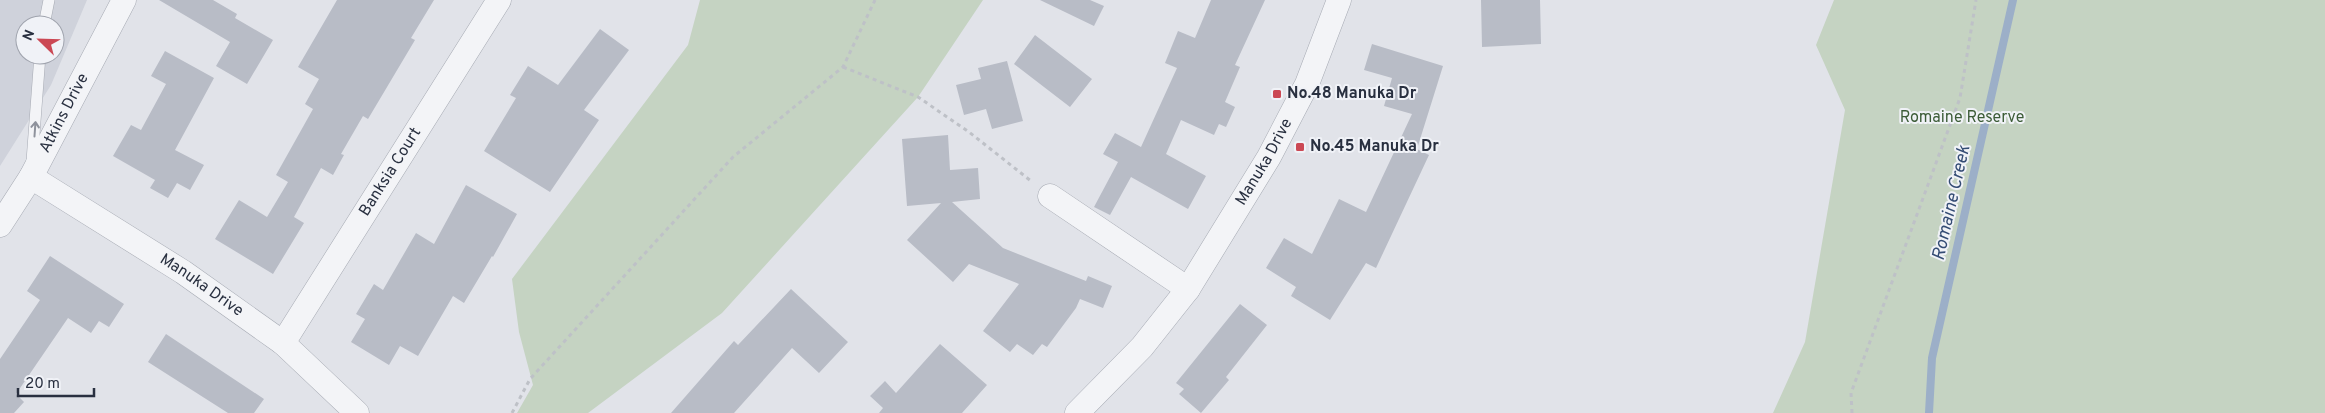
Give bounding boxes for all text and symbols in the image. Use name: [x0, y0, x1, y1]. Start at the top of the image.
north arrow: [15, 15, 65, 65]
text: N: [20, 28, 39, 43]
street label: Atkins Drive: [35, 70, 94, 157]
place label: No.48 Manuka Dr: [1287, 84, 1417, 104]
marker: No.48 Manuka Dr: [1271, 88, 1283, 100]
park label: Romaine Reserve: [1900, 108, 2024, 128]
street label: Manuka Drive: [1232, 115, 1297, 209]
one-way arrow: [30, 121, 40, 137]
street label: Banksia Court: [355, 124, 426, 220]
place label: No.45 Manuka Dr: [1310, 137, 1439, 157]
marker: No.45 Manuka Dr: [1294, 141, 1306, 153]
water label: Romaine Creek: [1928, 142, 1977, 263]
street label: Manuka Drive: [156, 250, 247, 321]
scale bar: [18, 366, 94, 398]
text: 20 m: [25, 375, 60, 394]

